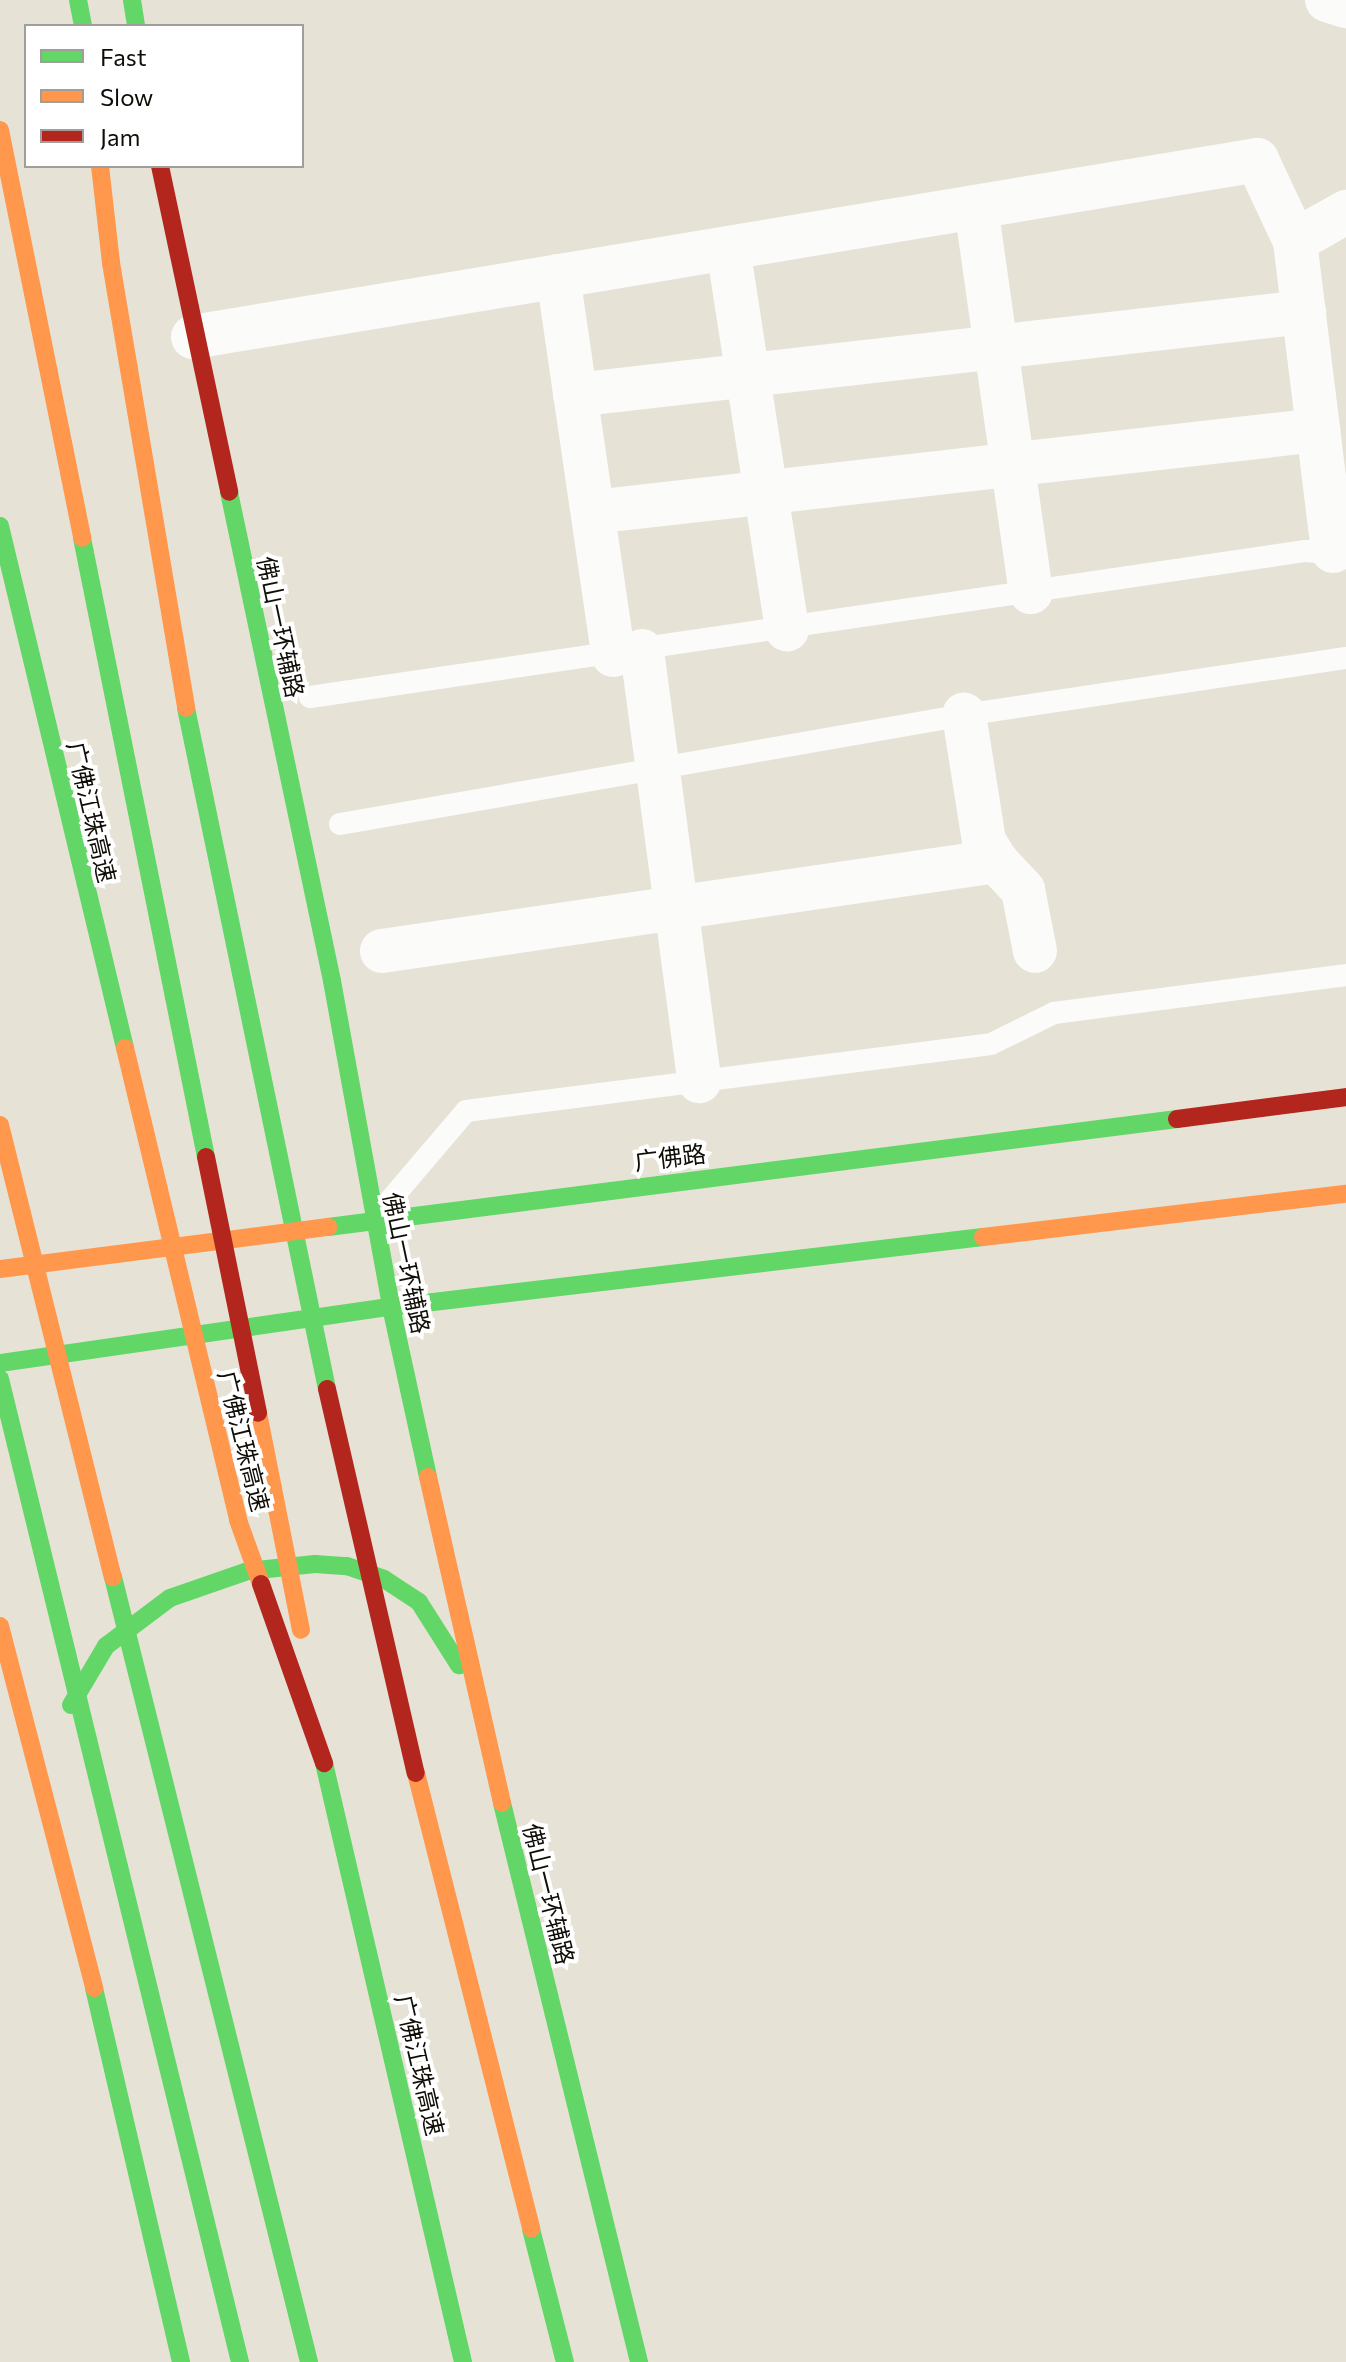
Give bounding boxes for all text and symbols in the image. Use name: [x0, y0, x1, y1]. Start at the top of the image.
legend: [24, 24, 304, 168]
text: Fast: [100, 42, 147, 71]
text: Slow: [100, 82, 153, 111]
text: Jam: [100, 122, 140, 151]
street label: 佛山一环辅路: [252, 554, 310, 700]
street label: 广佛江珠高速: [62, 739, 122, 885]
street label: 广佛路: [633, 1138, 707, 1176]
street label: 佛山一环辅路: [378, 1190, 436, 1336]
street label: 广佛江珠高速: [213, 1368, 275, 1514]
street label: 佛山一环辅路: [518, 1821, 580, 1967]
street label: 广佛江珠高速: [390, 1992, 450, 2138]

